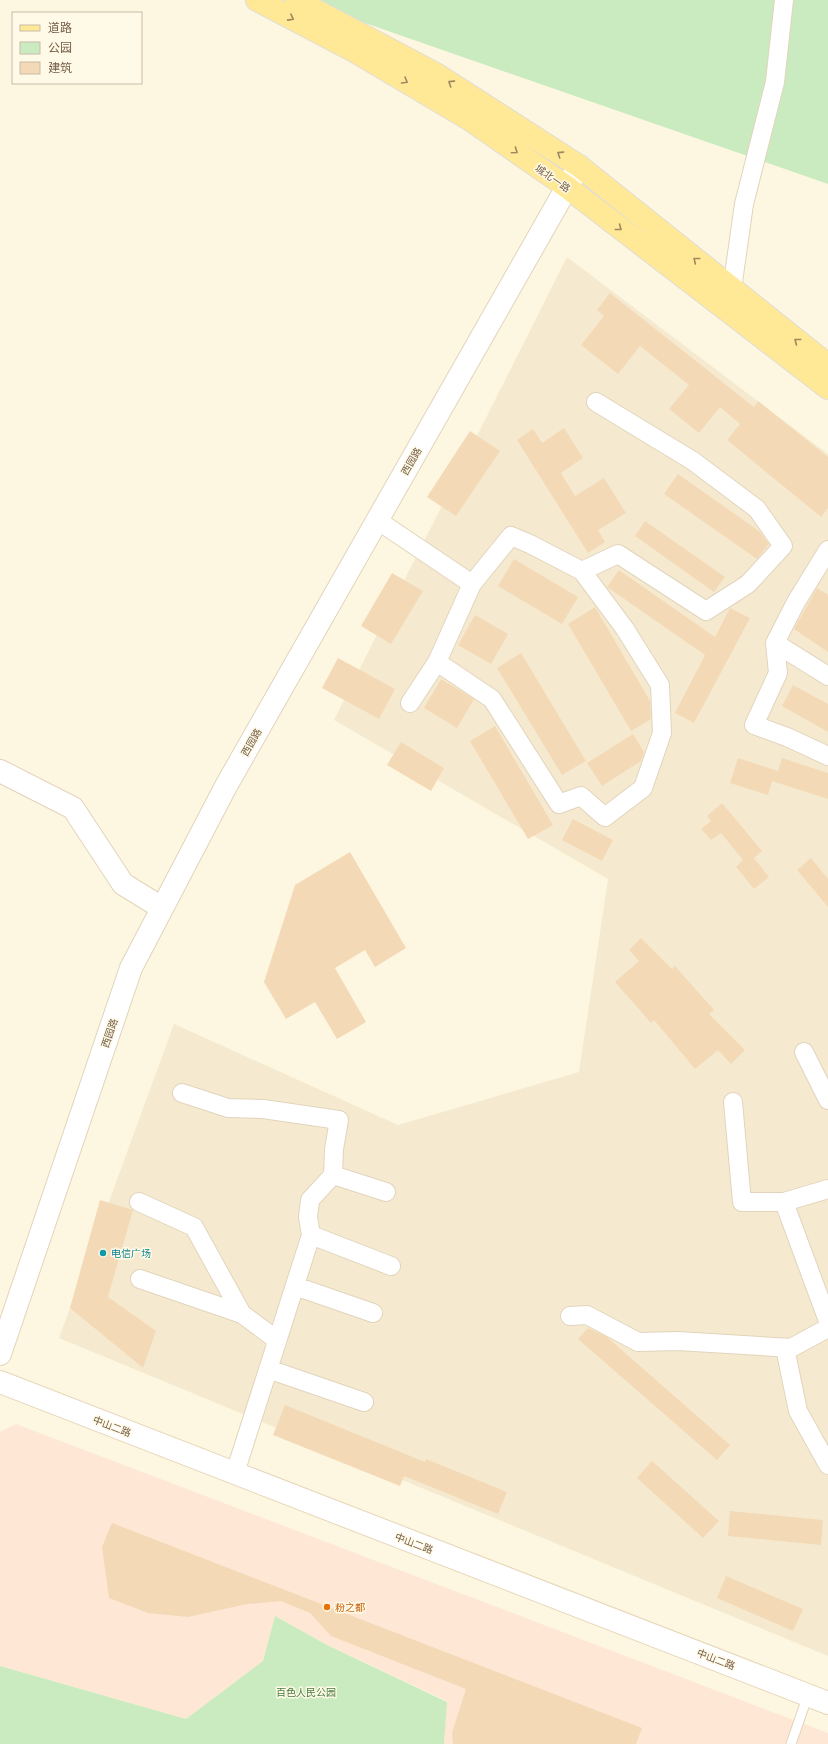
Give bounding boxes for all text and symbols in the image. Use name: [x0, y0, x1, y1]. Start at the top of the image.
legend: [12, 12, 142, 84]
one-way arrow: [287, 14, 294, 21]
text: 道路: [48, 21, 72, 35]
text: 公园: [48, 41, 72, 55]
text: 建筑: [48, 61, 72, 75]
one-way arrow: [401, 77, 408, 84]
one-way arrow: [448, 81, 455, 88]
one-way arrow: [510, 146, 517, 153]
one-way arrow: [557, 151, 564, 159]
street label: 城北一路: [533, 162, 572, 194]
one-way arrow: [615, 223, 622, 230]
one-way arrow: [693, 257, 700, 264]
one-way arrow: [795, 338, 802, 345]
street label: 西园路: [399, 446, 424, 477]
street label: 西园路: [239, 727, 264, 758]
street label: 西园路: [99, 1017, 120, 1049]
marker: 电信广场: [98, 1248, 108, 1258]
place label: 电信广场: [111, 1248, 151, 1259]
street label: 中山二路: [91, 1414, 132, 1439]
street label: 中山二路: [393, 1531, 434, 1556]
marker: 粉之都: [322, 1602, 332, 1612]
place label: 粉之都: [335, 1602, 365, 1613]
street label: 中山二路: [695, 1647, 736, 1672]
park label: 百色人民公园: [276, 1687, 336, 1698]

